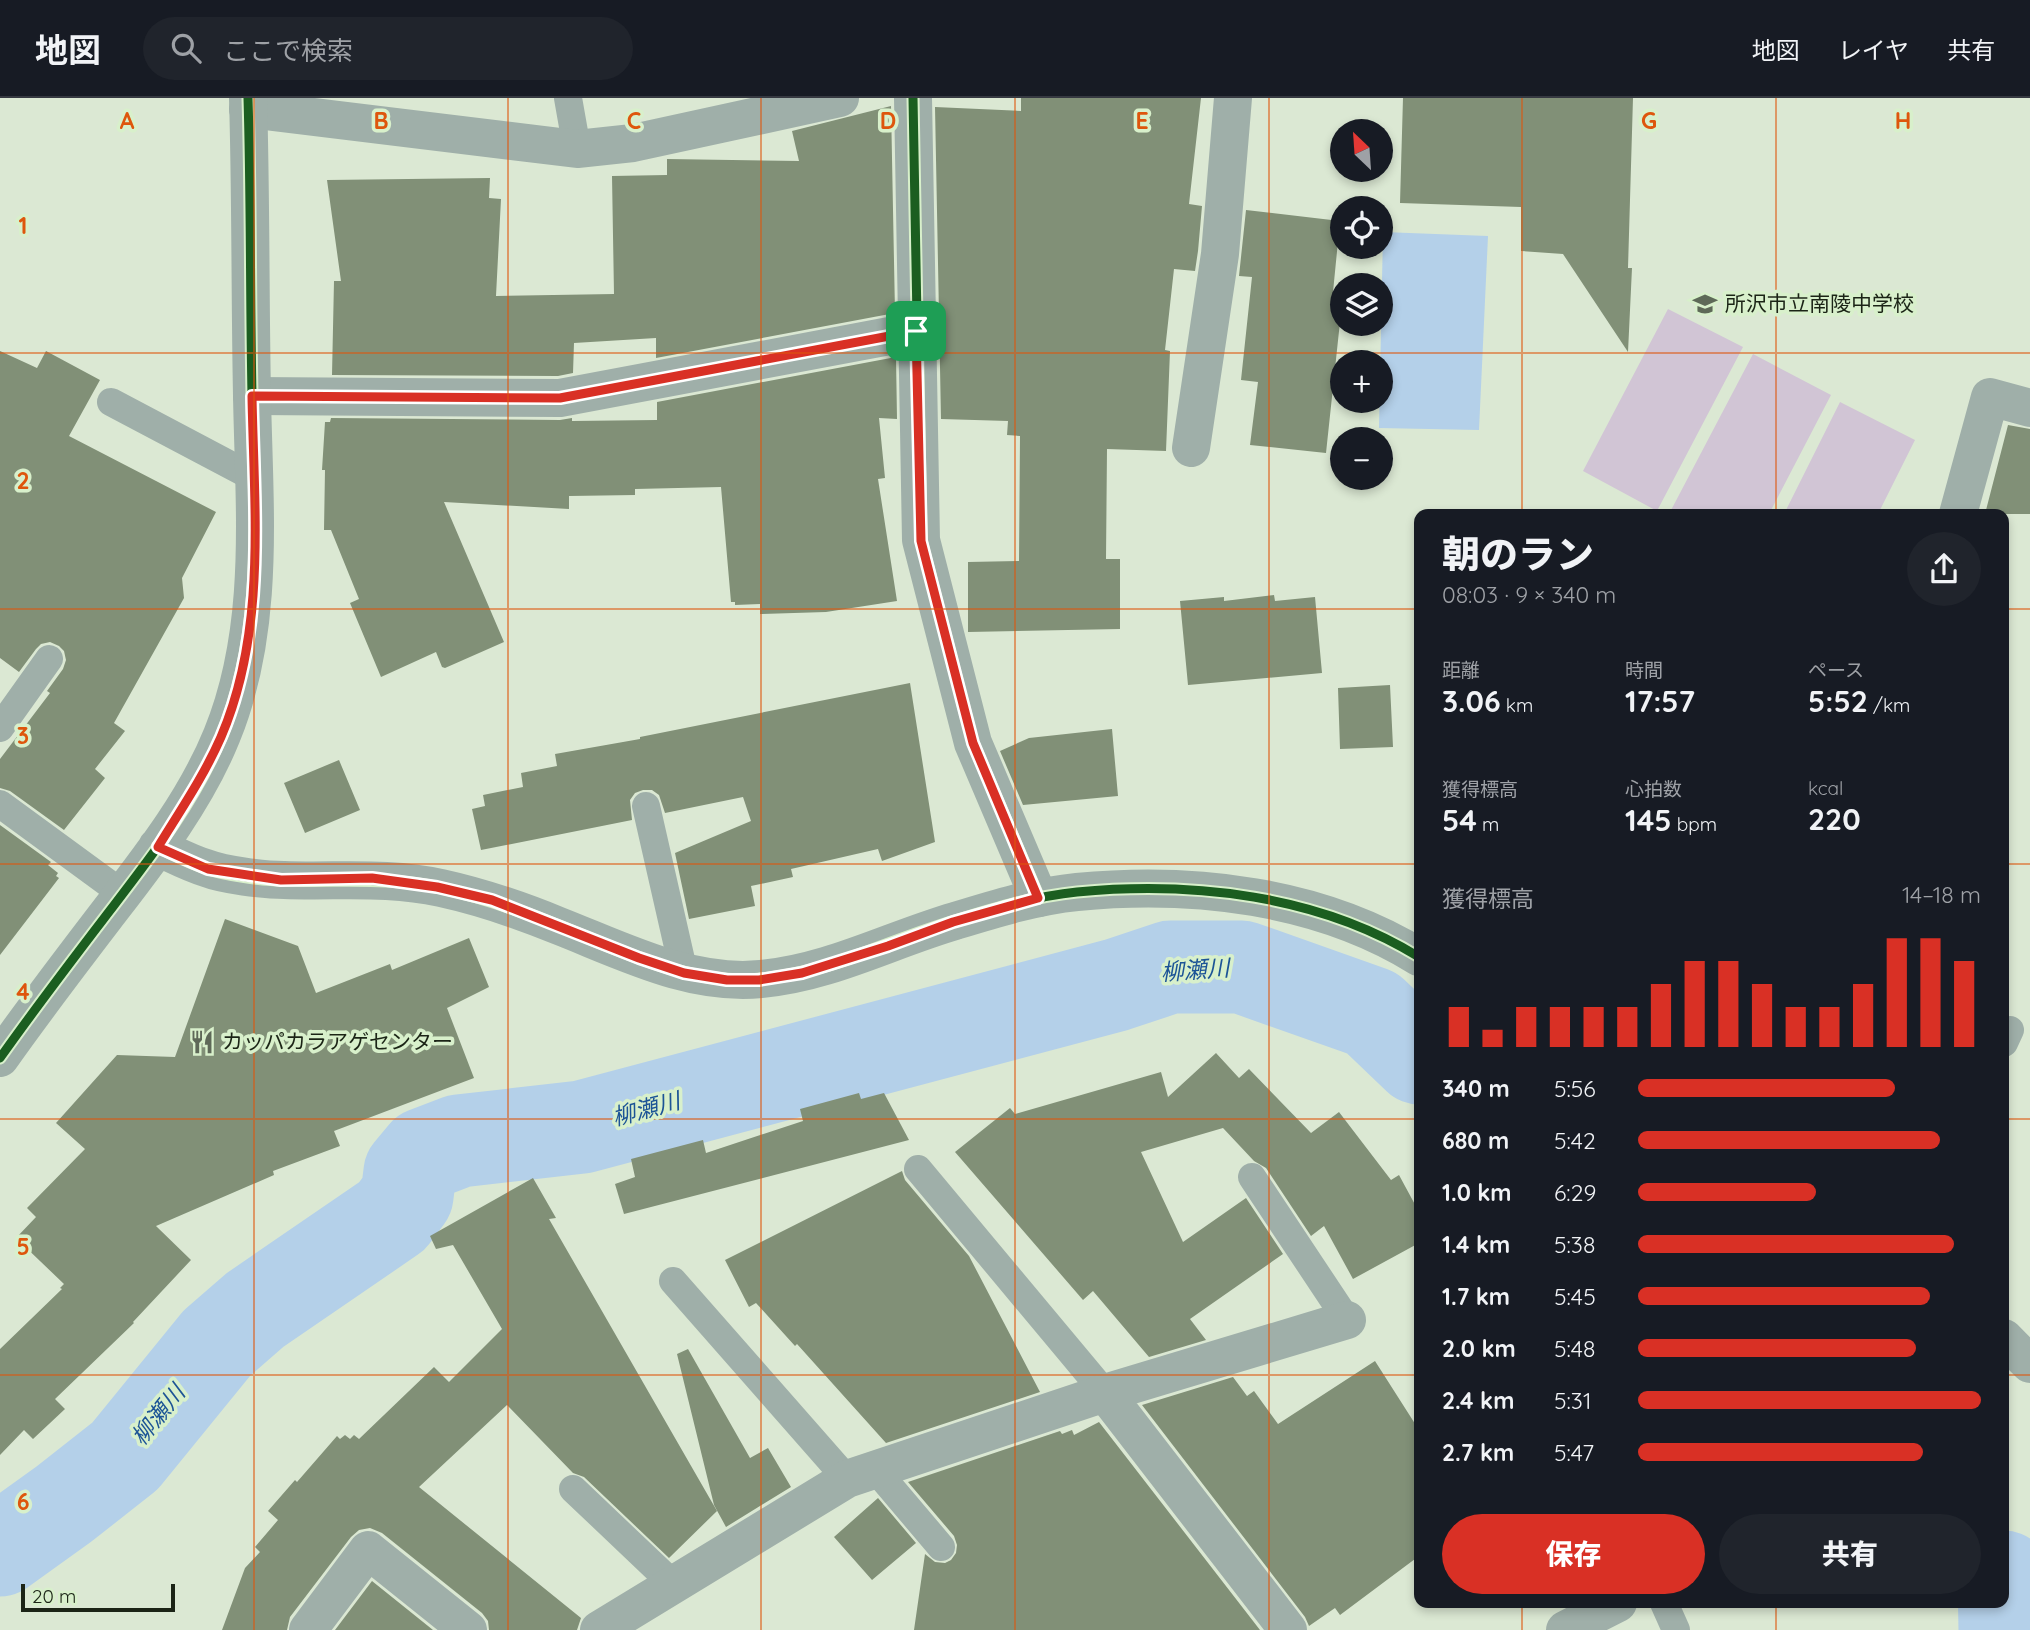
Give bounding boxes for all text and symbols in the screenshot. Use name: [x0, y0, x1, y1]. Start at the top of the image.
search box: [143, 17, 633, 80]
text: 地図: [35, 29, 101, 70]
icon: search: [167, 29, 205, 67]
text: ここで検索: [223, 34, 353, 67]
text: 地図: [1752, 35, 1800, 65]
text: レイヤ: [1838, 35, 1909, 65]
text: 共有: [1947, 35, 1995, 65]
text: A: [120, 106, 135, 135]
text: B: [373, 106, 389, 135]
text: C: [627, 106, 641, 135]
text: D: [880, 106, 896, 135]
text: E: [1135, 106, 1149, 135]
text: G: [1641, 106, 1657, 135]
text: H: [1895, 106, 1911, 135]
north arrow: [1330, 119, 1393, 182]
map controls: [1330, 119, 1393, 490]
button: locate: [1330, 196, 1393, 259]
text: 1: [19, 211, 27, 240]
button: layers: [1330, 273, 1393, 336]
school or university icon: 所沢市立南陵中学校: [1691, 290, 1719, 318]
place label: 所沢市立南陵中学校: [1725, 290, 1914, 316]
pin: [886, 301, 946, 361]
icon: arrive: [897, 312, 935, 350]
button: +: [1330, 350, 1393, 413]
button: −: [1330, 427, 1393, 490]
text: 2: [16, 466, 30, 495]
text: 朝のラン: [1442, 530, 1594, 578]
button: share: [1907, 532, 1981, 606]
text: 08:03 · 9 × 340 m: [1442, 580, 1616, 609]
text: 距離: [1442, 658, 1480, 682]
text: 時間: [1625, 658, 1663, 682]
text: ペース: [1808, 658, 1864, 682]
text: 3.06: [1442, 682, 1501, 720]
text: 17:57: [1625, 682, 1695, 720]
text: 5:52: [1808, 682, 1868, 720]
text: km: [1501, 693, 1533, 717]
text: /km: [1868, 693, 1910, 717]
text: 3: [17, 721, 29, 750]
text: kcal: [1808, 776, 1843, 800]
text: 獲得標高: [1442, 777, 1518, 801]
text: 心拍数: [1625, 777, 1682, 801]
text: 220: [1808, 800, 1861, 838]
text: 54: [1442, 801, 1477, 839]
text: 145: [1625, 801, 1672, 839]
text: m: [1477, 812, 1499, 836]
text: bpm: [1672, 812, 1717, 836]
text: 14–18 m: [1902, 880, 1981, 909]
text: 獲得標高: [1442, 884, 1534, 913]
water label: 柳瀬川: [1160, 952, 1233, 986]
text: 4: [16, 977, 30, 1006]
restaurant icon: カッパカラアゲセンター: [188, 1028, 216, 1056]
place label: カッパカラアゲセンター: [222, 1028, 453, 1054]
text: 340 m: [1442, 1074, 1510, 1103]
text: 5:56: [1554, 1074, 1596, 1103]
water label: 柳瀬川: [609, 1085, 686, 1131]
text: 680 m: [1442, 1126, 1509, 1155]
text: 5:42: [1554, 1126, 1596, 1155]
text: 1.0 km: [1442, 1178, 1512, 1207]
text: 6:29: [1554, 1178, 1596, 1207]
text: 1.4 km: [1442, 1230, 1510, 1259]
text: 5:38: [1554, 1230, 1595, 1259]
text: 5: [16, 1232, 30, 1261]
text: 1.7 km: [1442, 1282, 1510, 1311]
text: 5:45: [1554, 1282, 1596, 1311]
text: 2.0 km: [1442, 1334, 1516, 1363]
text: 5:48: [1554, 1334, 1595, 1363]
water label: 柳瀬川: [125, 1376, 192, 1451]
text: 2.4 km: [1442, 1386, 1514, 1415]
text: 5:31: [1554, 1386, 1591, 1415]
text: 2.7 km: [1442, 1438, 1514, 1467]
text: 5:47: [1554, 1438, 1594, 1467]
text: 6: [17, 1487, 29, 1516]
button: 保存: [1442, 1514, 1705, 1594]
button: 共有: [1719, 1514, 1981, 1594]
scale bar: [21, 1581, 175, 1613]
text: 20 m: [32, 1584, 76, 1608]

